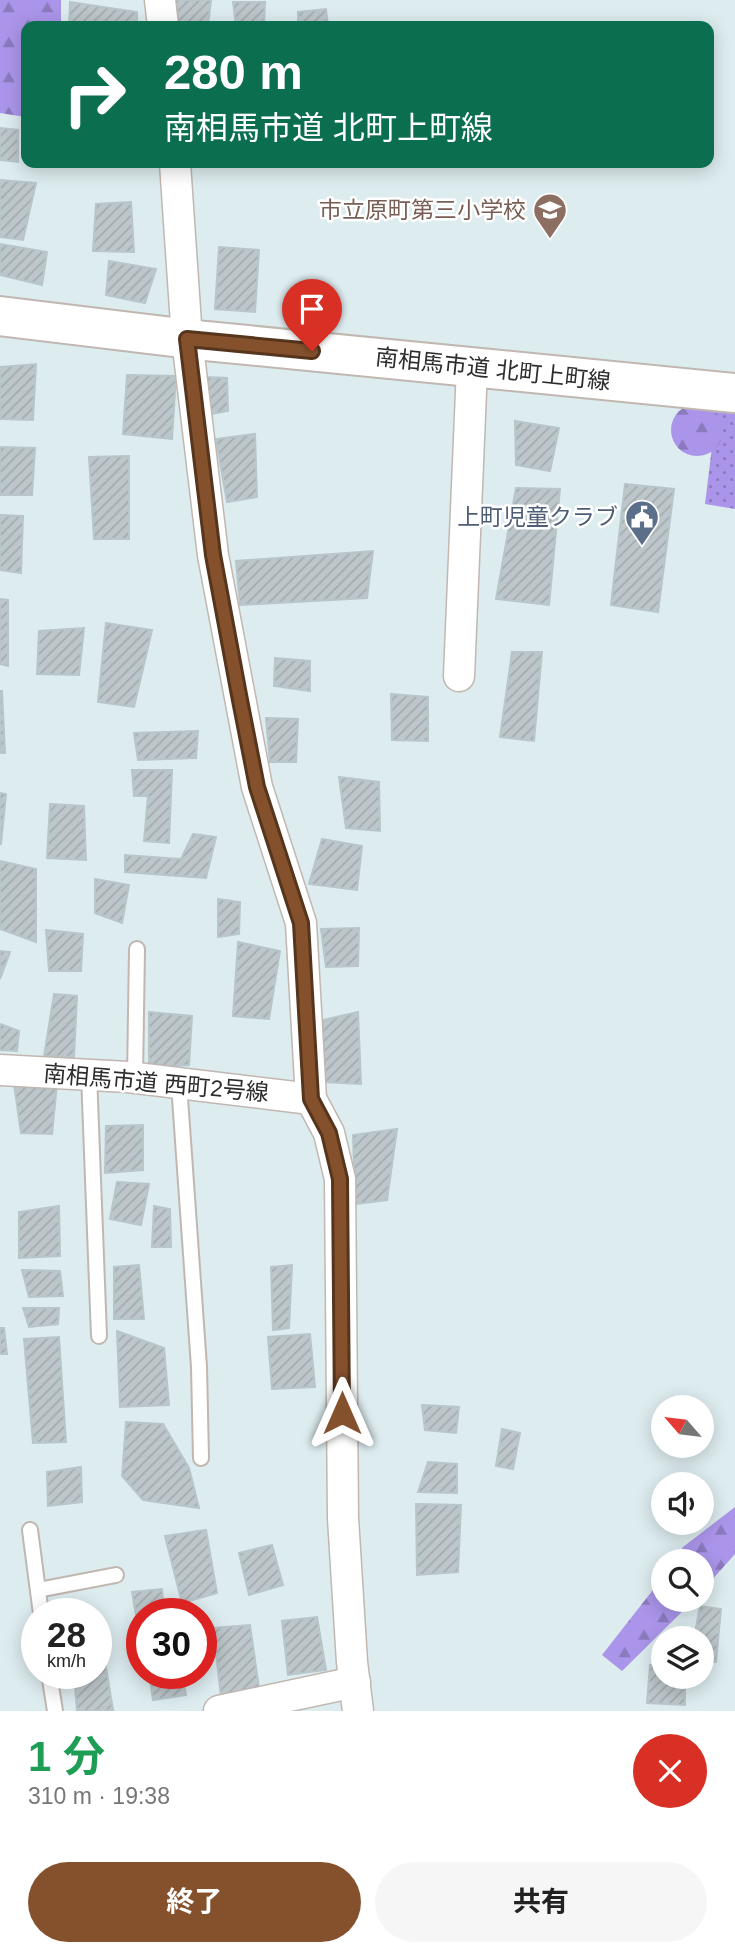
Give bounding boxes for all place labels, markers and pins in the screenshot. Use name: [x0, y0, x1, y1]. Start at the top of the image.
school or university icon: 市立原町第三小学校: [531, 191, 569, 240]
place label: 市立原町第三小学校: [319, 197, 526, 223]
pin: [282, 279, 342, 351]
public building icon: 上町児童クラブ: [623, 498, 661, 547]
place label: 上町児童クラブ: [457, 504, 618, 530]

